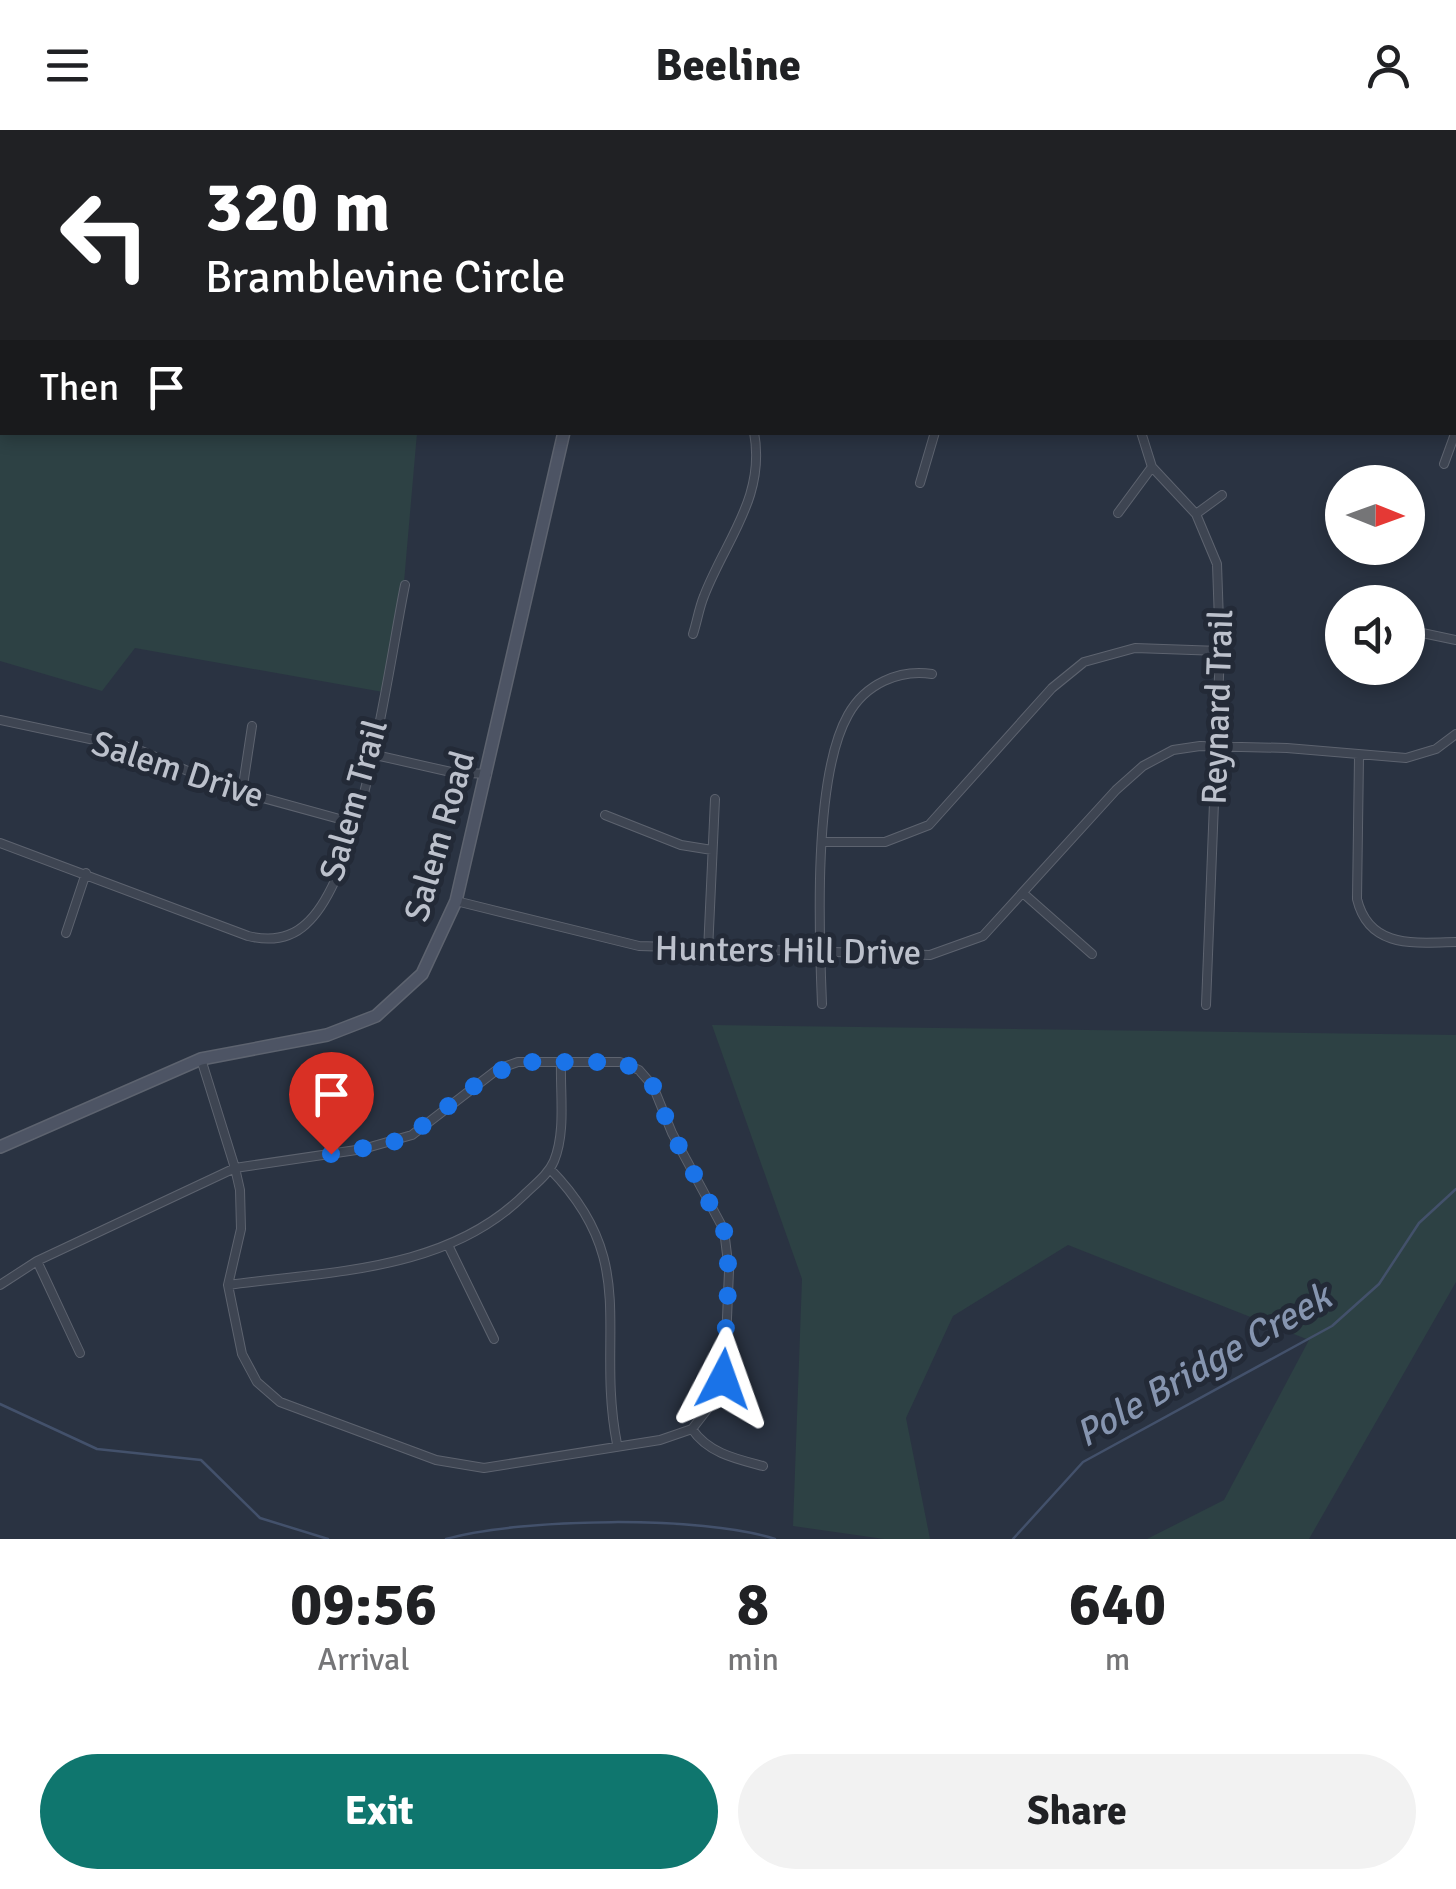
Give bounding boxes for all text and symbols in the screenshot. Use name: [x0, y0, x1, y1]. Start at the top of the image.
icon: menu: [40, 38, 95, 93]
text: Beeline: [655, 38, 801, 93]
icon: person: [1361, 38, 1416, 93]
text: 320 m: [205, 164, 390, 250]
icon: left: [40, 170, 170, 300]
text: Bramblevine Circle: [205, 250, 566, 305]
icon: arrive: [139, 360, 194, 415]
text: Then: [40, 364, 119, 411]
north arrow: [1325, 465, 1425, 565]
map controls: [1325, 465, 1425, 685]
button: sound: [1325, 585, 1425, 685]
street label: Reynard Trail: [1193, 609, 1242, 805]
street label: Salem Trail: [310, 714, 397, 886]
street label: Salem Drive: [86, 721, 269, 818]
street label: Salem Road: [395, 746, 484, 926]
street label: Hunters Hill Drive: [654, 927, 922, 974]
pin: [289, 1052, 374, 1155]
icon: arrive: [304, 1067, 359, 1122]
water label: Pole Bridge Creek: [1067, 1272, 1342, 1457]
position arrow: [671, 1327, 775, 1431]
text: 09:56: [290, 1568, 437, 1642]
text: 8: [737, 1568, 769, 1642]
text: 640: [1069, 1568, 1166, 1642]
text: Arrival: [318, 1640, 410, 1679]
text: min: [727, 1640, 779, 1679]
text: m: [1105, 1640, 1130, 1679]
button: Exit: [40, 1754, 718, 1869]
button: Share: [738, 1754, 1416, 1869]

